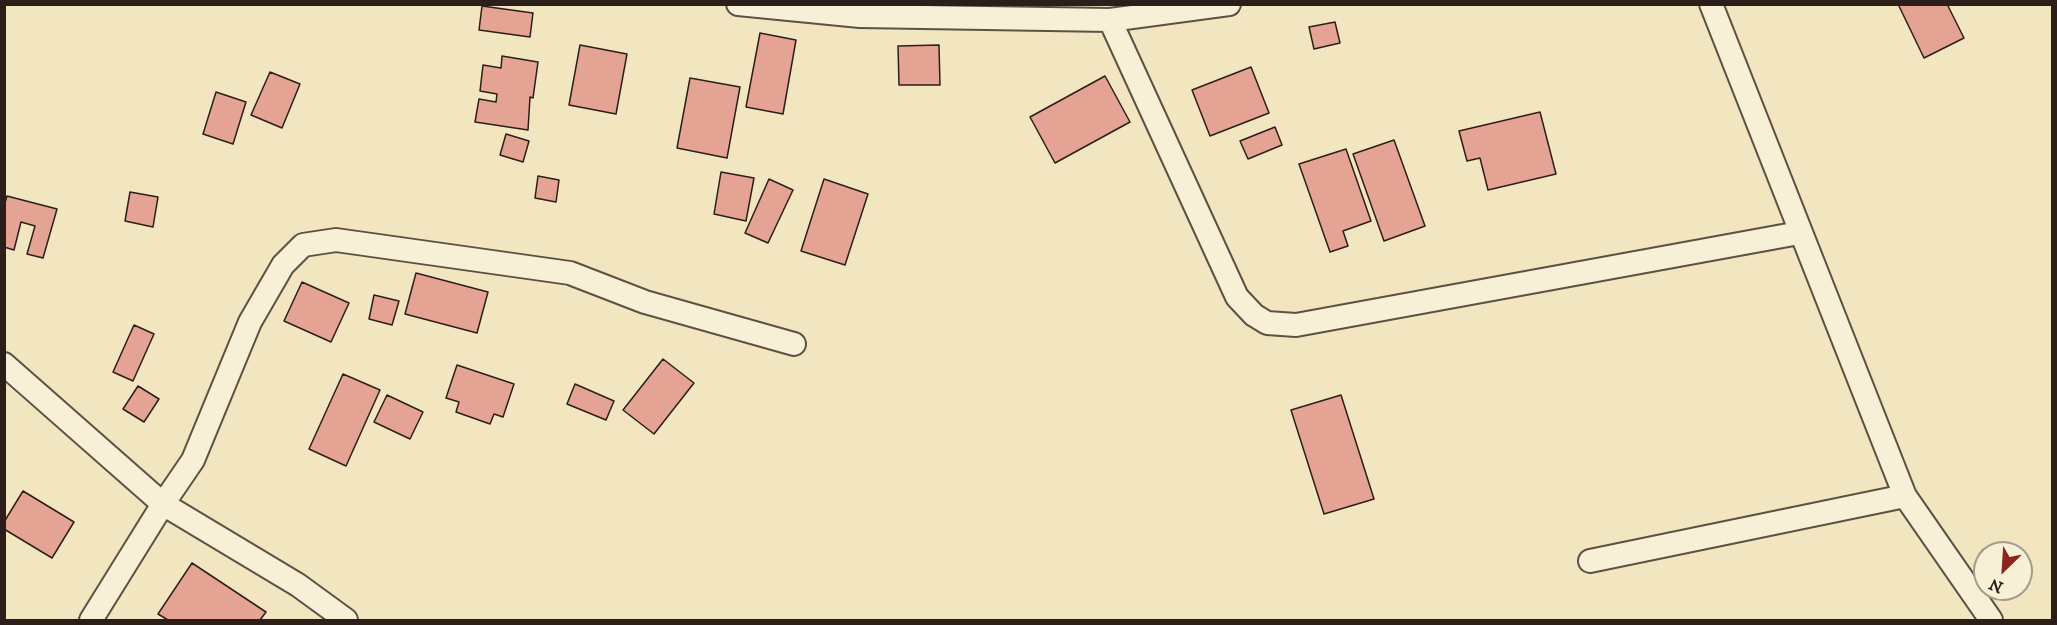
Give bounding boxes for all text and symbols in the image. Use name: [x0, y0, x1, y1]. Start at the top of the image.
north arrow: [1973, 541, 2033, 601]
text: N: [1986, 574, 2006, 597]

